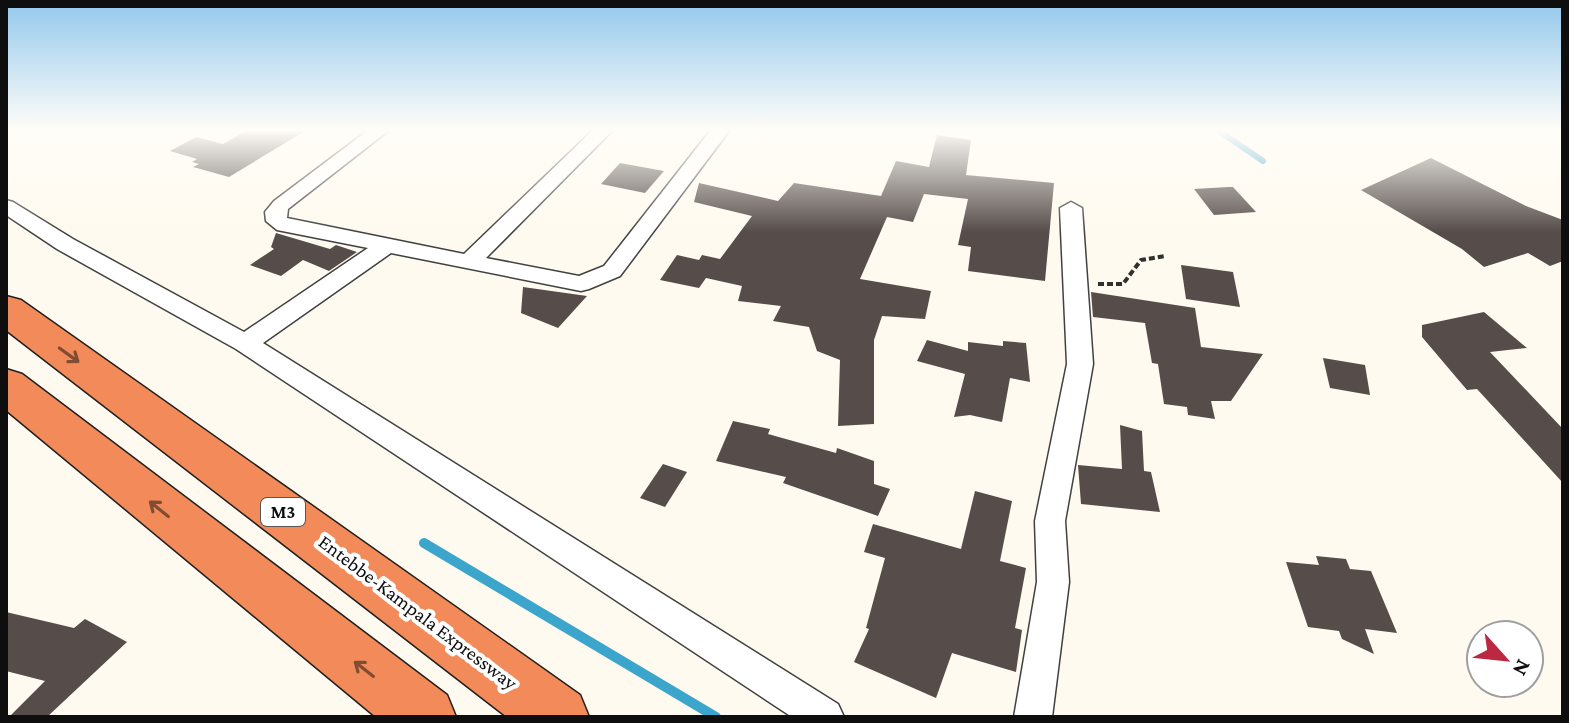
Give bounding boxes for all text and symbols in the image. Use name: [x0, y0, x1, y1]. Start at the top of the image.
one-way arrow: [58, 346, 79, 363]
road number: M3: [261, 498, 305, 526]
one-way arrow: [149, 500, 170, 517]
street label: Entebbe-Kampala Expressway: [314, 530, 522, 695]
north arrow: [1465, 619, 1545, 699]
text: N: [1508, 655, 1537, 680]
one-way arrow: [354, 660, 375, 678]

